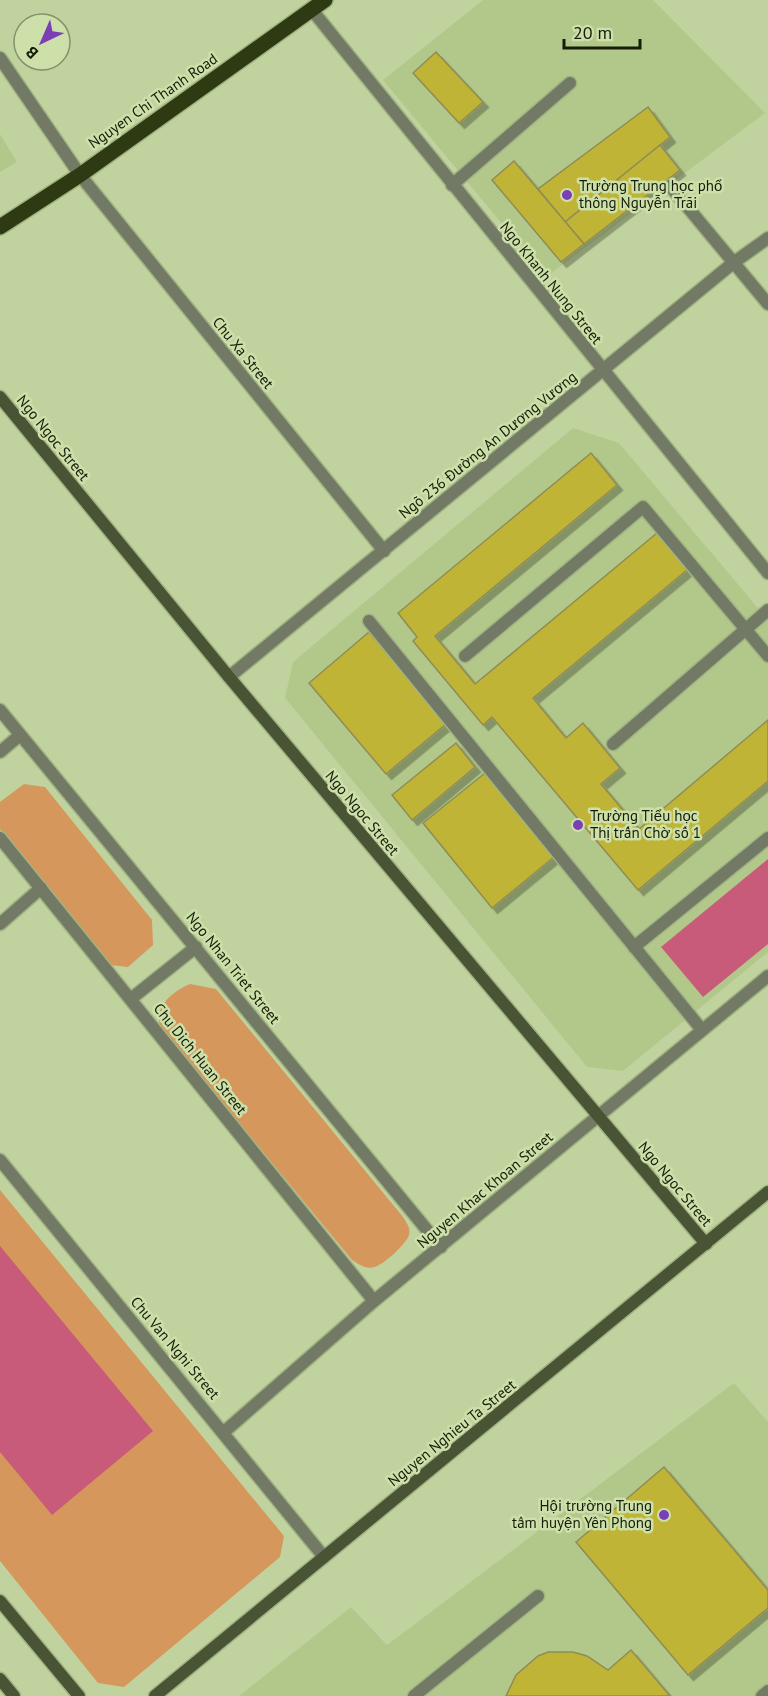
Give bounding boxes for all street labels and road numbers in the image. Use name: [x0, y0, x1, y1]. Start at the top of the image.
street label: Nguyen Chi Thanh Road: [84, 49, 221, 152]
street label: Ngo Khanh Nung Street: [496, 218, 607, 348]
street label: Chu Xa Street: [209, 313, 278, 392]
street label: Ngõ 236 Đường An Dương Vương: [395, 367, 580, 522]
street label: Ngo Ngoc Street: [13, 391, 94, 485]
street label: Ngo Ngoc Street: [321, 766, 403, 859]
street label: Ngo Nhan Triet Street: [182, 908, 284, 1028]
street label: Chu Dich Huan Street: [150, 999, 251, 1118]
street label: Nguyen Khac Khoan Street: [413, 1127, 556, 1252]
street label: Ngo Ngoc Street: [634, 1137, 716, 1230]
street label: Chu Van Nghi Street: [127, 1292, 224, 1403]
street label: Nguyen Nghieu Ta Street: [384, 1375, 519, 1490]

